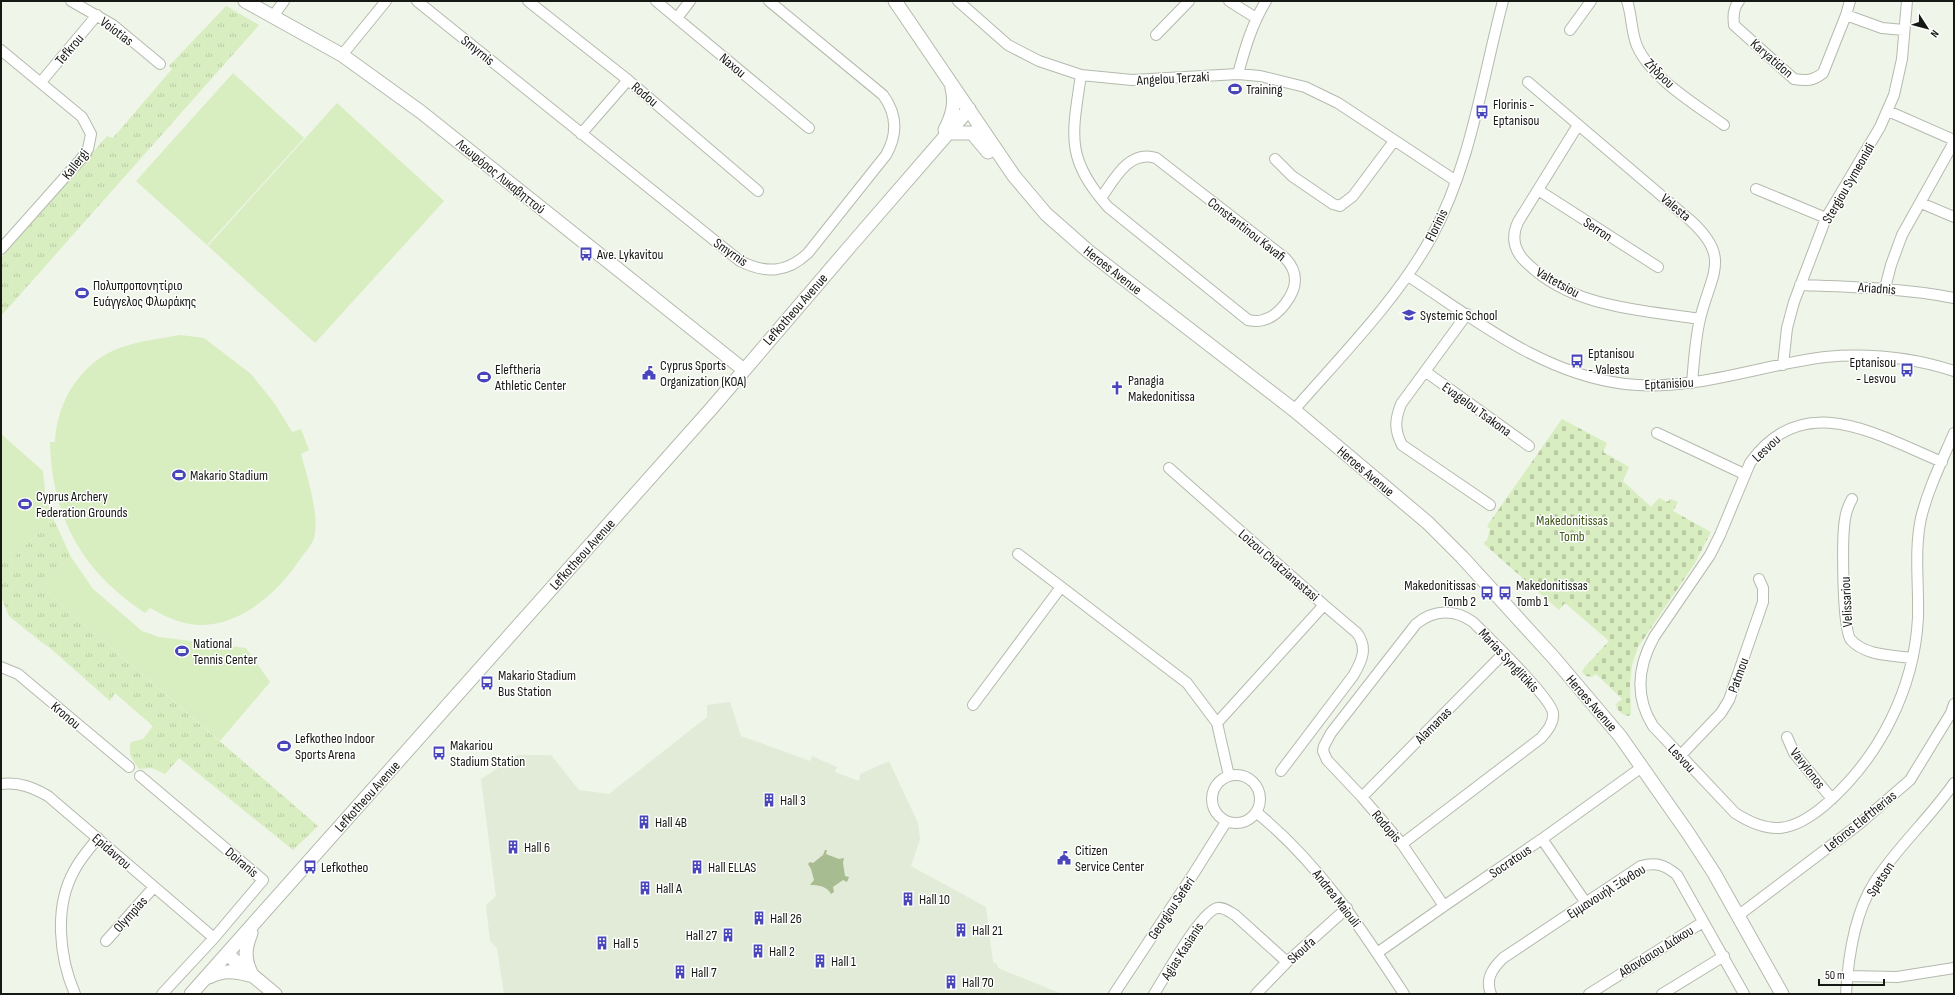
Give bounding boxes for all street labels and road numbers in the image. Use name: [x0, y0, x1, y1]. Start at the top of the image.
street label: Voiotias: [97, 13, 137, 49]
street label: Tefkrou: [52, 30, 87, 68]
street label: Smyrnis: [458, 32, 498, 69]
street label: Karyatidon: [1747, 35, 1796, 81]
street label: Naxou: [716, 49, 749, 81]
street label: Ζήδρου: [1641, 55, 1678, 92]
street label: Angelou Terzaki: [1135, 68, 1210, 89]
street label: Rodou: [628, 78, 662, 111]
street label: Λεωφόρος Λυκαβηττού: [452, 135, 549, 218]
street label: Stergiou Symeonidi: [1818, 140, 1878, 227]
street label: Kallergi: [58, 146, 93, 183]
street label: Valesta: [1657, 190, 1694, 225]
street label: Constantinou Kavafi: [1204, 194, 1289, 265]
street label: Florinis: [1421, 206, 1452, 244]
street label: Serron: [1580, 214, 1615, 245]
street label: Smyrnis: [710, 235, 751, 270]
street label: Heroes Avenue: [1080, 242, 1145, 298]
street label: Valtetsiou: [1533, 264, 1583, 301]
street label: Lefkotheou Avenue: [760, 270, 831, 349]
street label: Ariadnis: [1857, 279, 1896, 298]
street label: Eptanisiou: [1644, 374, 1694, 393]
street label: Evagelou Tsakona: [1439, 379, 1515, 440]
street label: Lesvou: [1749, 431, 1784, 466]
street label: Heroes Avenue: [1334, 443, 1398, 500]
street label: Lefkotheou Avenue: [546, 515, 619, 593]
street label: Loizou Chatzianastasi: [1235, 526, 1322, 605]
street label: Velissariou: [1837, 576, 1856, 628]
street label: Marias Synglitikis: [1475, 625, 1543, 696]
street label: Patmou: [1724, 655, 1753, 695]
street label: Heroes Avenue: [1562, 672, 1621, 735]
street label: Kronou: [47, 698, 84, 733]
street label: Alamanas: [1411, 703, 1455, 748]
street label: Lesvou: [1664, 741, 1699, 776]
street label: Vavylonos: [1786, 744, 1829, 792]
street label: Lefkotheou Avenue: [331, 757, 404, 835]
street label: Leforos Eleftherias: [1821, 787, 1900, 856]
street label: Rodopis: [1368, 807, 1405, 846]
street label: Epidavrou: [89, 830, 135, 873]
street label: Socratous: [1486, 841, 1535, 882]
street label: Doiranis: [222, 844, 262, 881]
street label: Spetson: [1863, 859, 1898, 900]
street label: Εμμανουήλ Ξάνθου: [1564, 860, 1649, 922]
street label: Andrea Maiouli: [1308, 865, 1364, 931]
street label: Georgiou Seferi: [1144, 874, 1199, 943]
street label: Olympias: [110, 893, 151, 936]
street label: Agias Kasianis: [1157, 919, 1207, 984]
street label: Αθανάσιου Διάκου: [1615, 922, 1697, 982]
street label: Skoufa: [1284, 933, 1319, 967]

